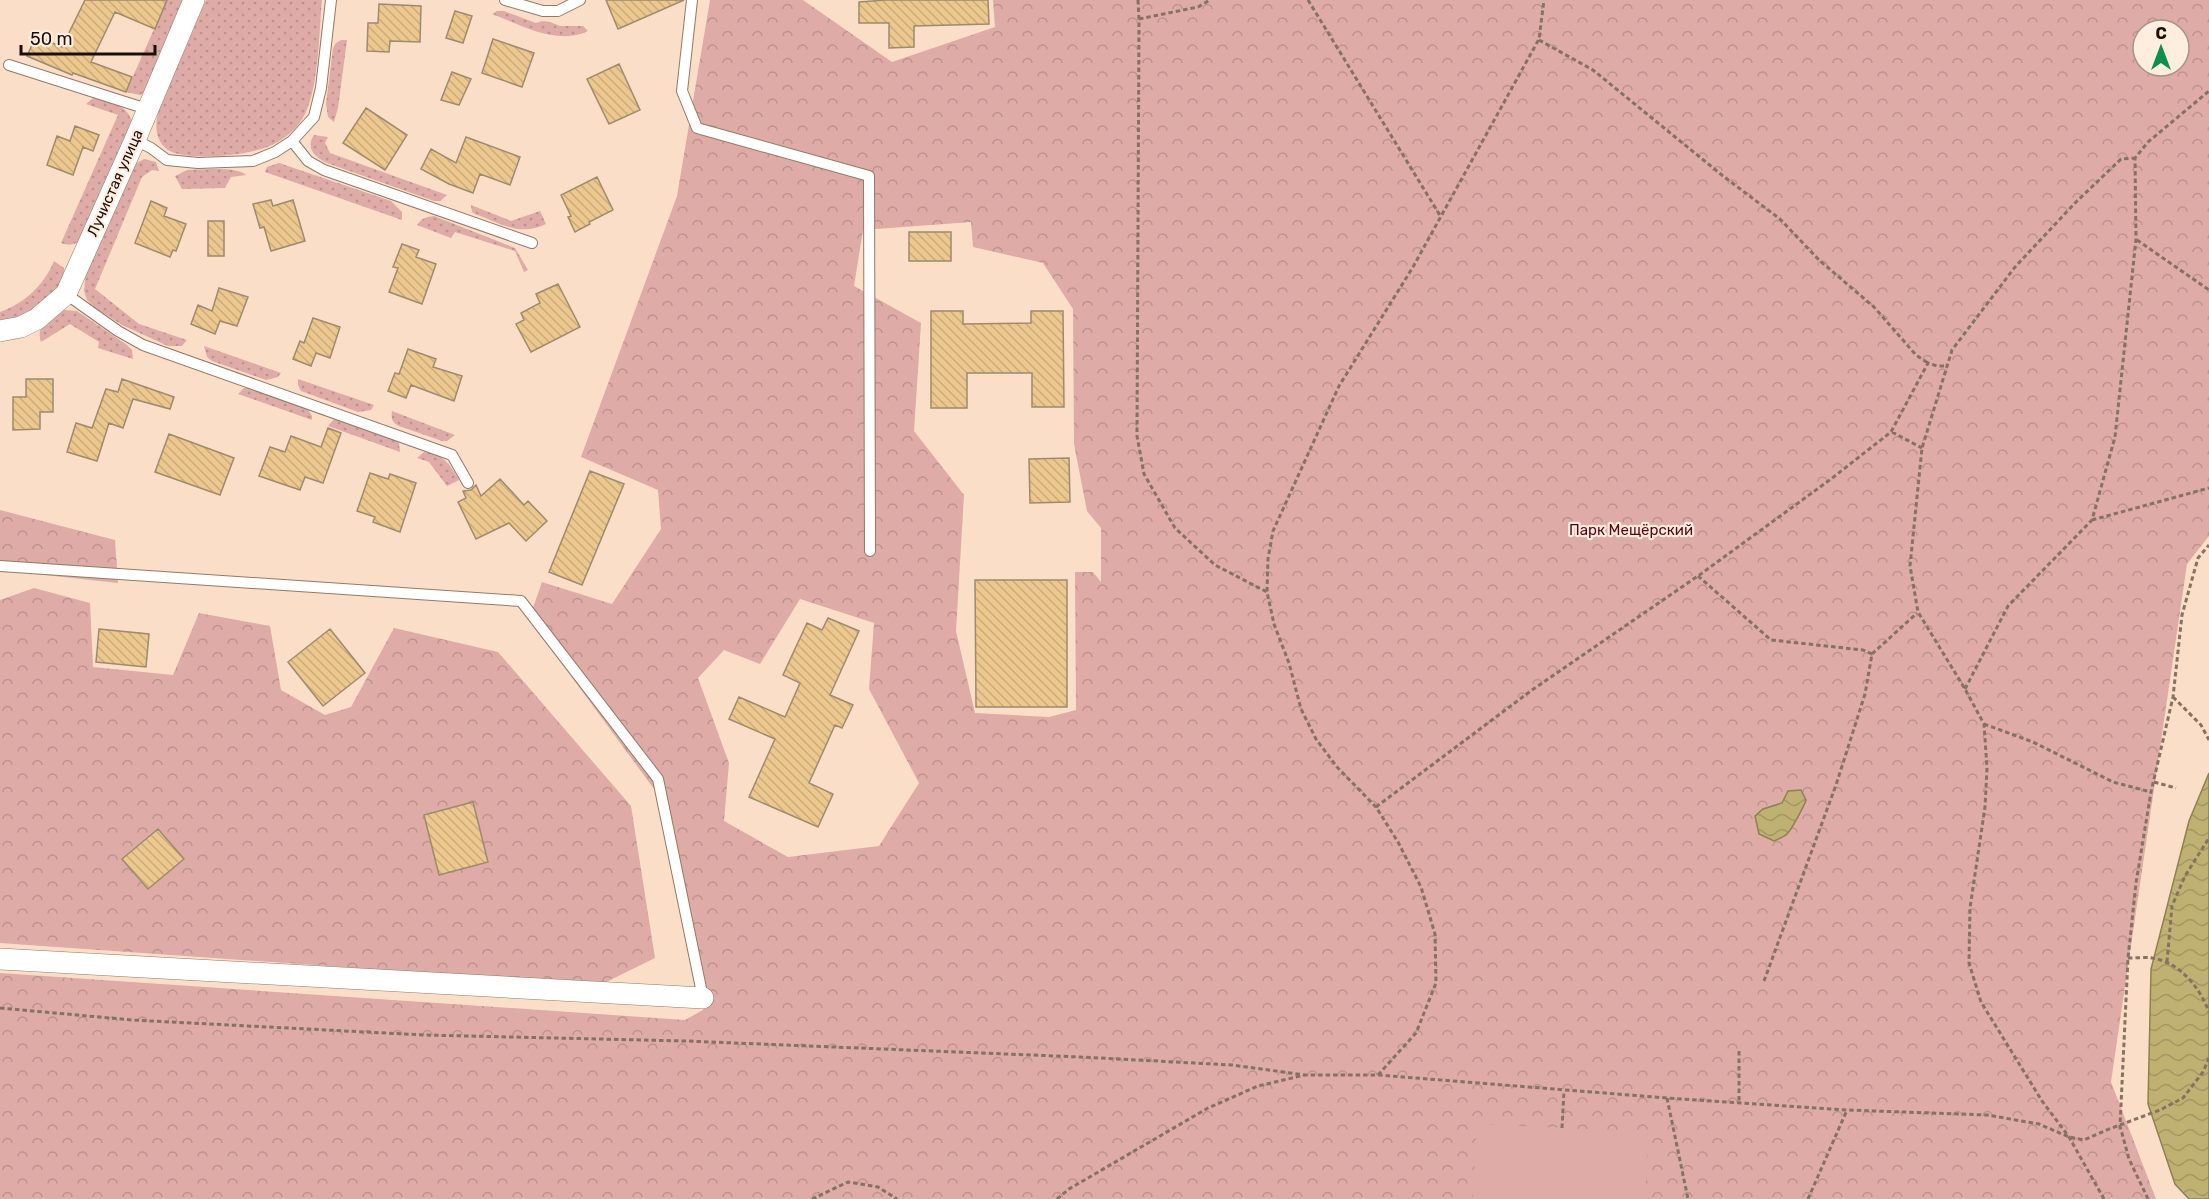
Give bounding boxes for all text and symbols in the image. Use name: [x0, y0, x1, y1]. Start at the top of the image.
scale bar: [21, 18, 154, 56]
north arrow: [2131, 18, 2191, 78]
text: С: [2155, 24, 2167, 43]
text: 50 m: [30, 28, 73, 50]
street label: Лучистая улица: [83, 127, 147, 239]
park label: Парк Мещёрский: [1569, 521, 1693, 539]

